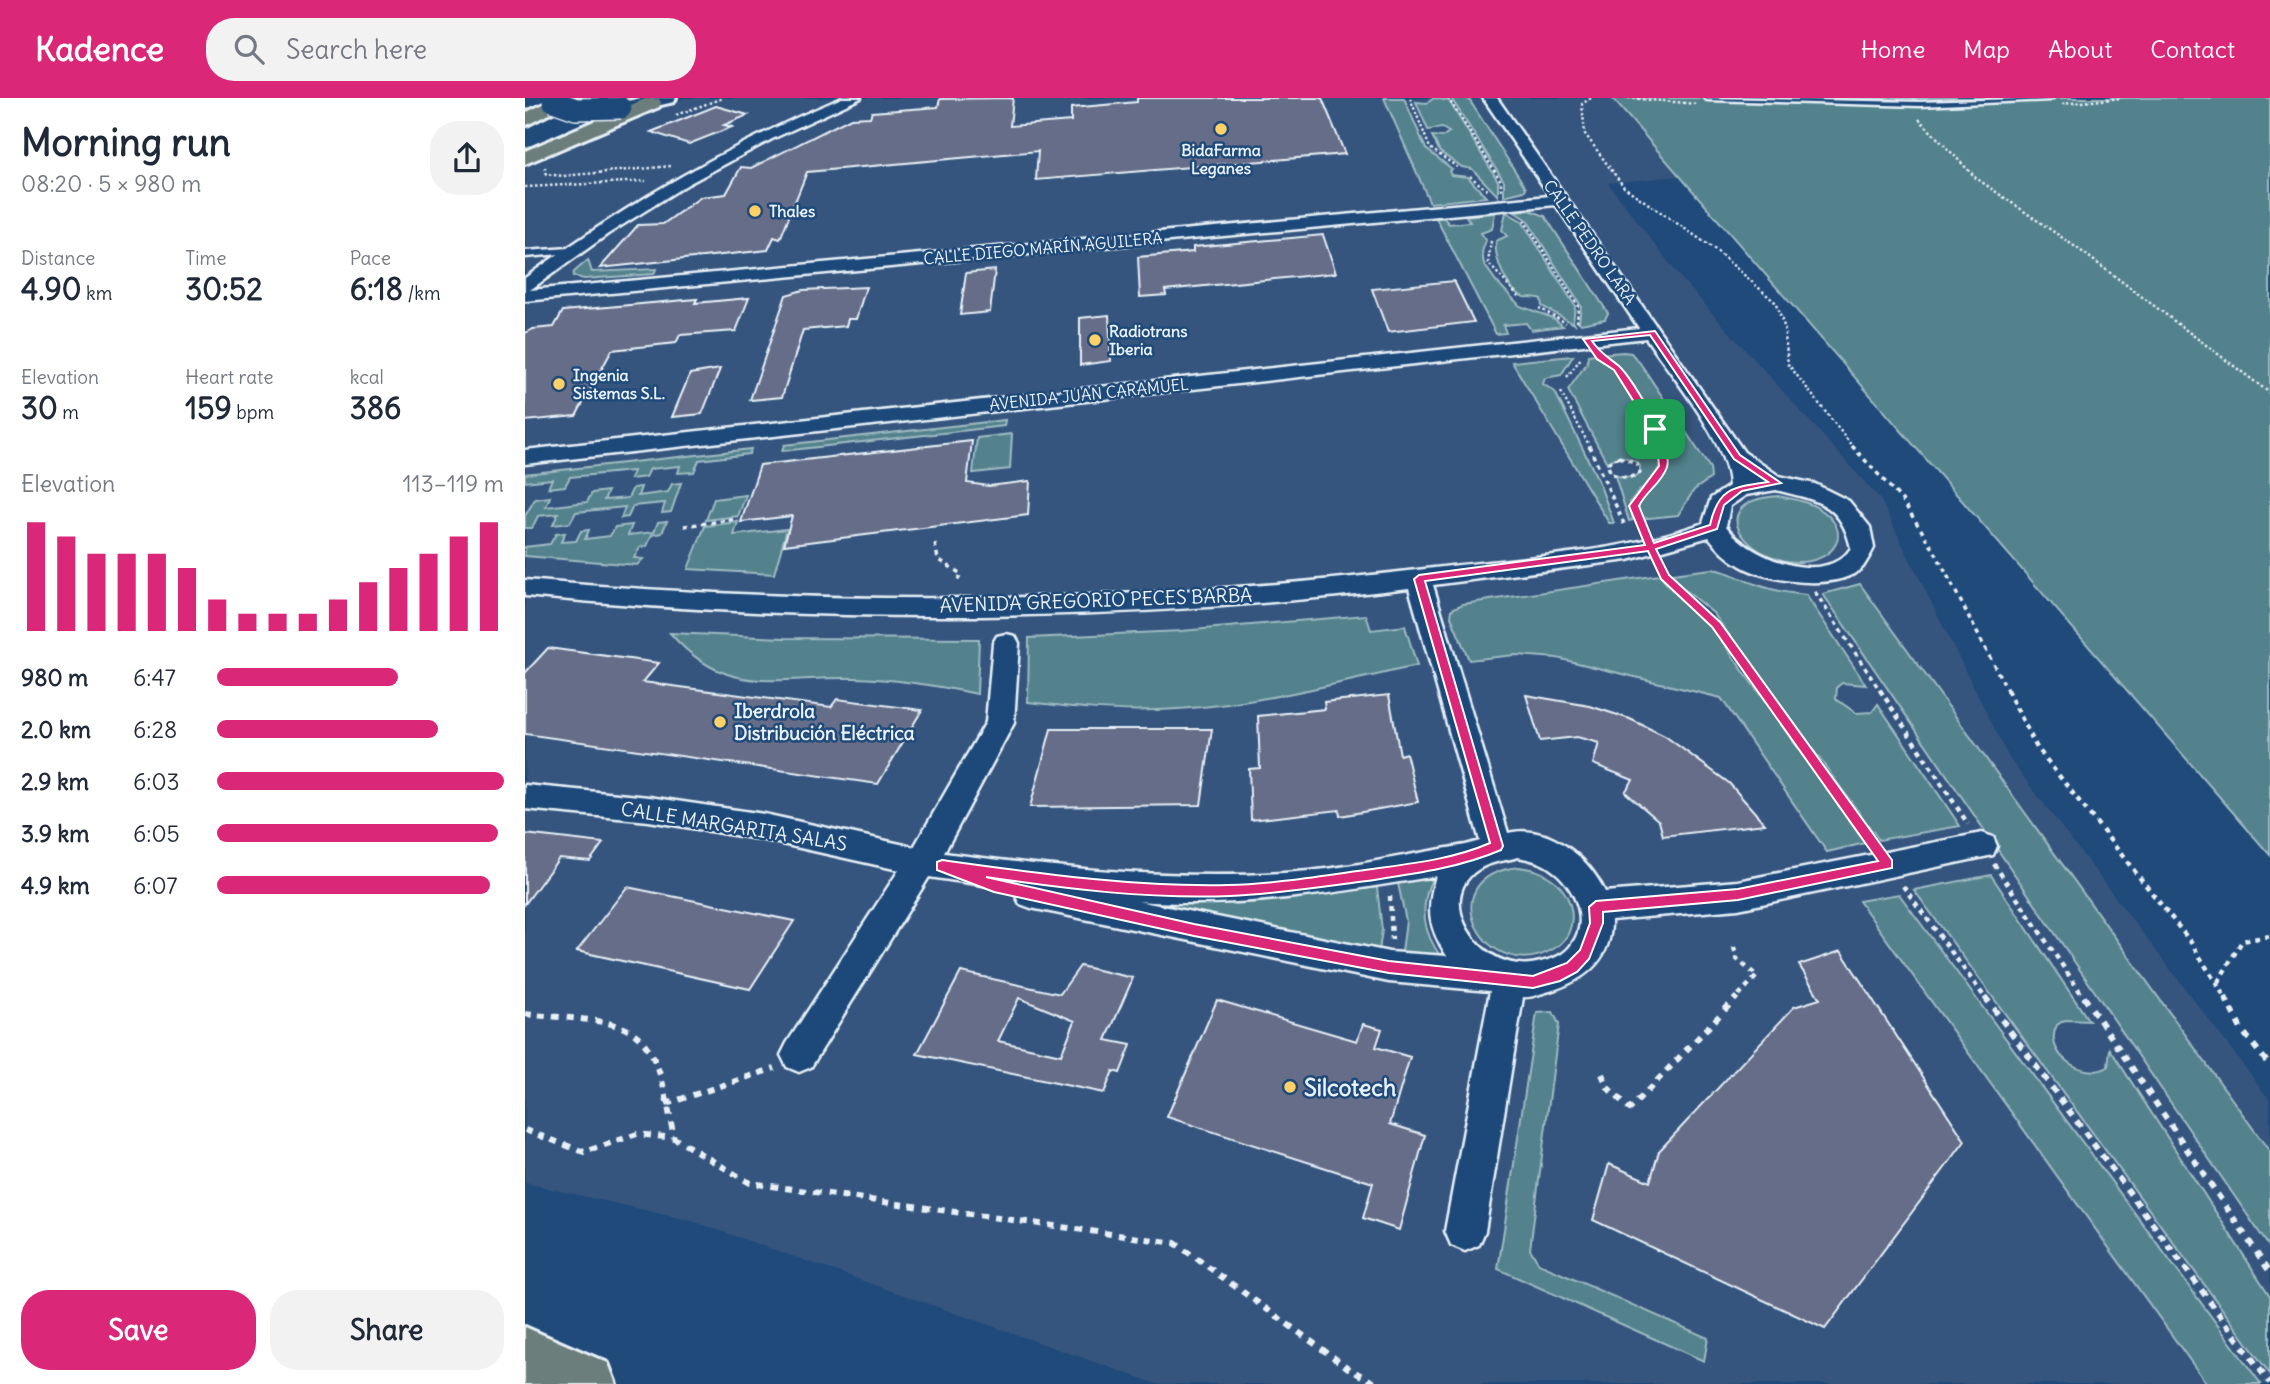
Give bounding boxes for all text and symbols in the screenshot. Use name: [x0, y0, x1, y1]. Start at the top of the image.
search box: [206, 18, 696, 81]
text: Kadence: [35, 28, 164, 70]
icon: search: [230, 30, 268, 68]
text: Search here: [286, 33, 427, 66]
text: Home: [1861, 34, 1925, 64]
text: Map: [1963, 34, 2010, 64]
text: About: [2048, 34, 2112, 64]
text: Contact: [2150, 34, 2235, 64]
text: Morning run: [21, 119, 231, 166]
button: share: [430, 121, 504, 195]
marker: BidaFarma Leganes: [1213, 121, 1229, 137]
place label: BidaFarma Leganes: [1181, 140, 1261, 179]
text: 08:20 · 5 × 980 m: [21, 169, 201, 198]
street label: CALLE PEDRO LARA: [1540, 176, 1640, 308]
place label: Thales: [769, 201, 815, 221]
marker: Thales: [747, 203, 763, 219]
street label: CALLE DIEGO MARÍN AGUILERA: [923, 228, 1163, 268]
text: Distance: [21, 246, 95, 270]
text: Time: [185, 246, 226, 270]
text: Pace: [350, 246, 391, 270]
text: 4.90: [21, 270, 82, 308]
text: 30:52: [185, 270, 263, 308]
text: 6:18: [350, 270, 403, 308]
text: km: [82, 281, 112, 305]
text: /km: [403, 281, 441, 305]
place label: Radiotrans Iberia: [1109, 321, 1187, 359]
marker: Radiotrans Iberia: [1087, 332, 1103, 348]
text: Elevation: [21, 365, 99, 389]
text: Heart rate: [185, 365, 273, 389]
text: kcal: [350, 365, 384, 389]
place label: Ingenia Sistemas S.L.: [573, 365, 665, 403]
street label: AVENIDA JUAN CARAMUEL: [988, 374, 1190, 414]
marker: Ingenia Sistemas S.L.: [551, 376, 567, 392]
text: 30: [21, 389, 58, 427]
text: 159: [185, 389, 232, 427]
text: 386: [350, 389, 401, 427]
pin: [1625, 399, 1685, 459]
text: m: [58, 400, 79, 424]
text: bpm: [232, 400, 274, 424]
icon: arrive: [1636, 410, 1674, 448]
text: Elevation: [21, 469, 115, 498]
text: 113–119 m: [402, 469, 504, 498]
street label: AVENIDA GREGORIO PECES BARBA: [939, 583, 1253, 617]
text: 980 m: [21, 663, 88, 692]
text: 6:47: [133, 663, 176, 692]
place label: Iberdrola Distribución Eléctrica: [734, 699, 915, 745]
marker: Iberdrola Distribución Eléctrica: [712, 714, 728, 730]
text: 2.0 km: [21, 715, 91, 744]
text: 6:28: [133, 715, 177, 744]
text: 2.9 km: [21, 767, 89, 796]
text: 6:03: [133, 767, 180, 796]
street label: CALLE MARGARITA SALAS: [619, 796, 849, 856]
text: 3.9 km: [21, 819, 89, 848]
text: 6:05: [133, 819, 180, 848]
text: 4.9 km: [21, 871, 90, 900]
text: 6:07: [133, 871, 178, 900]
place label: Silcotech: [1304, 1073, 1396, 1102]
marker: Silcotech: [1282, 1079, 1298, 1095]
button: Save: [21, 1290, 256, 1370]
button: Share: [270, 1290, 504, 1370]

